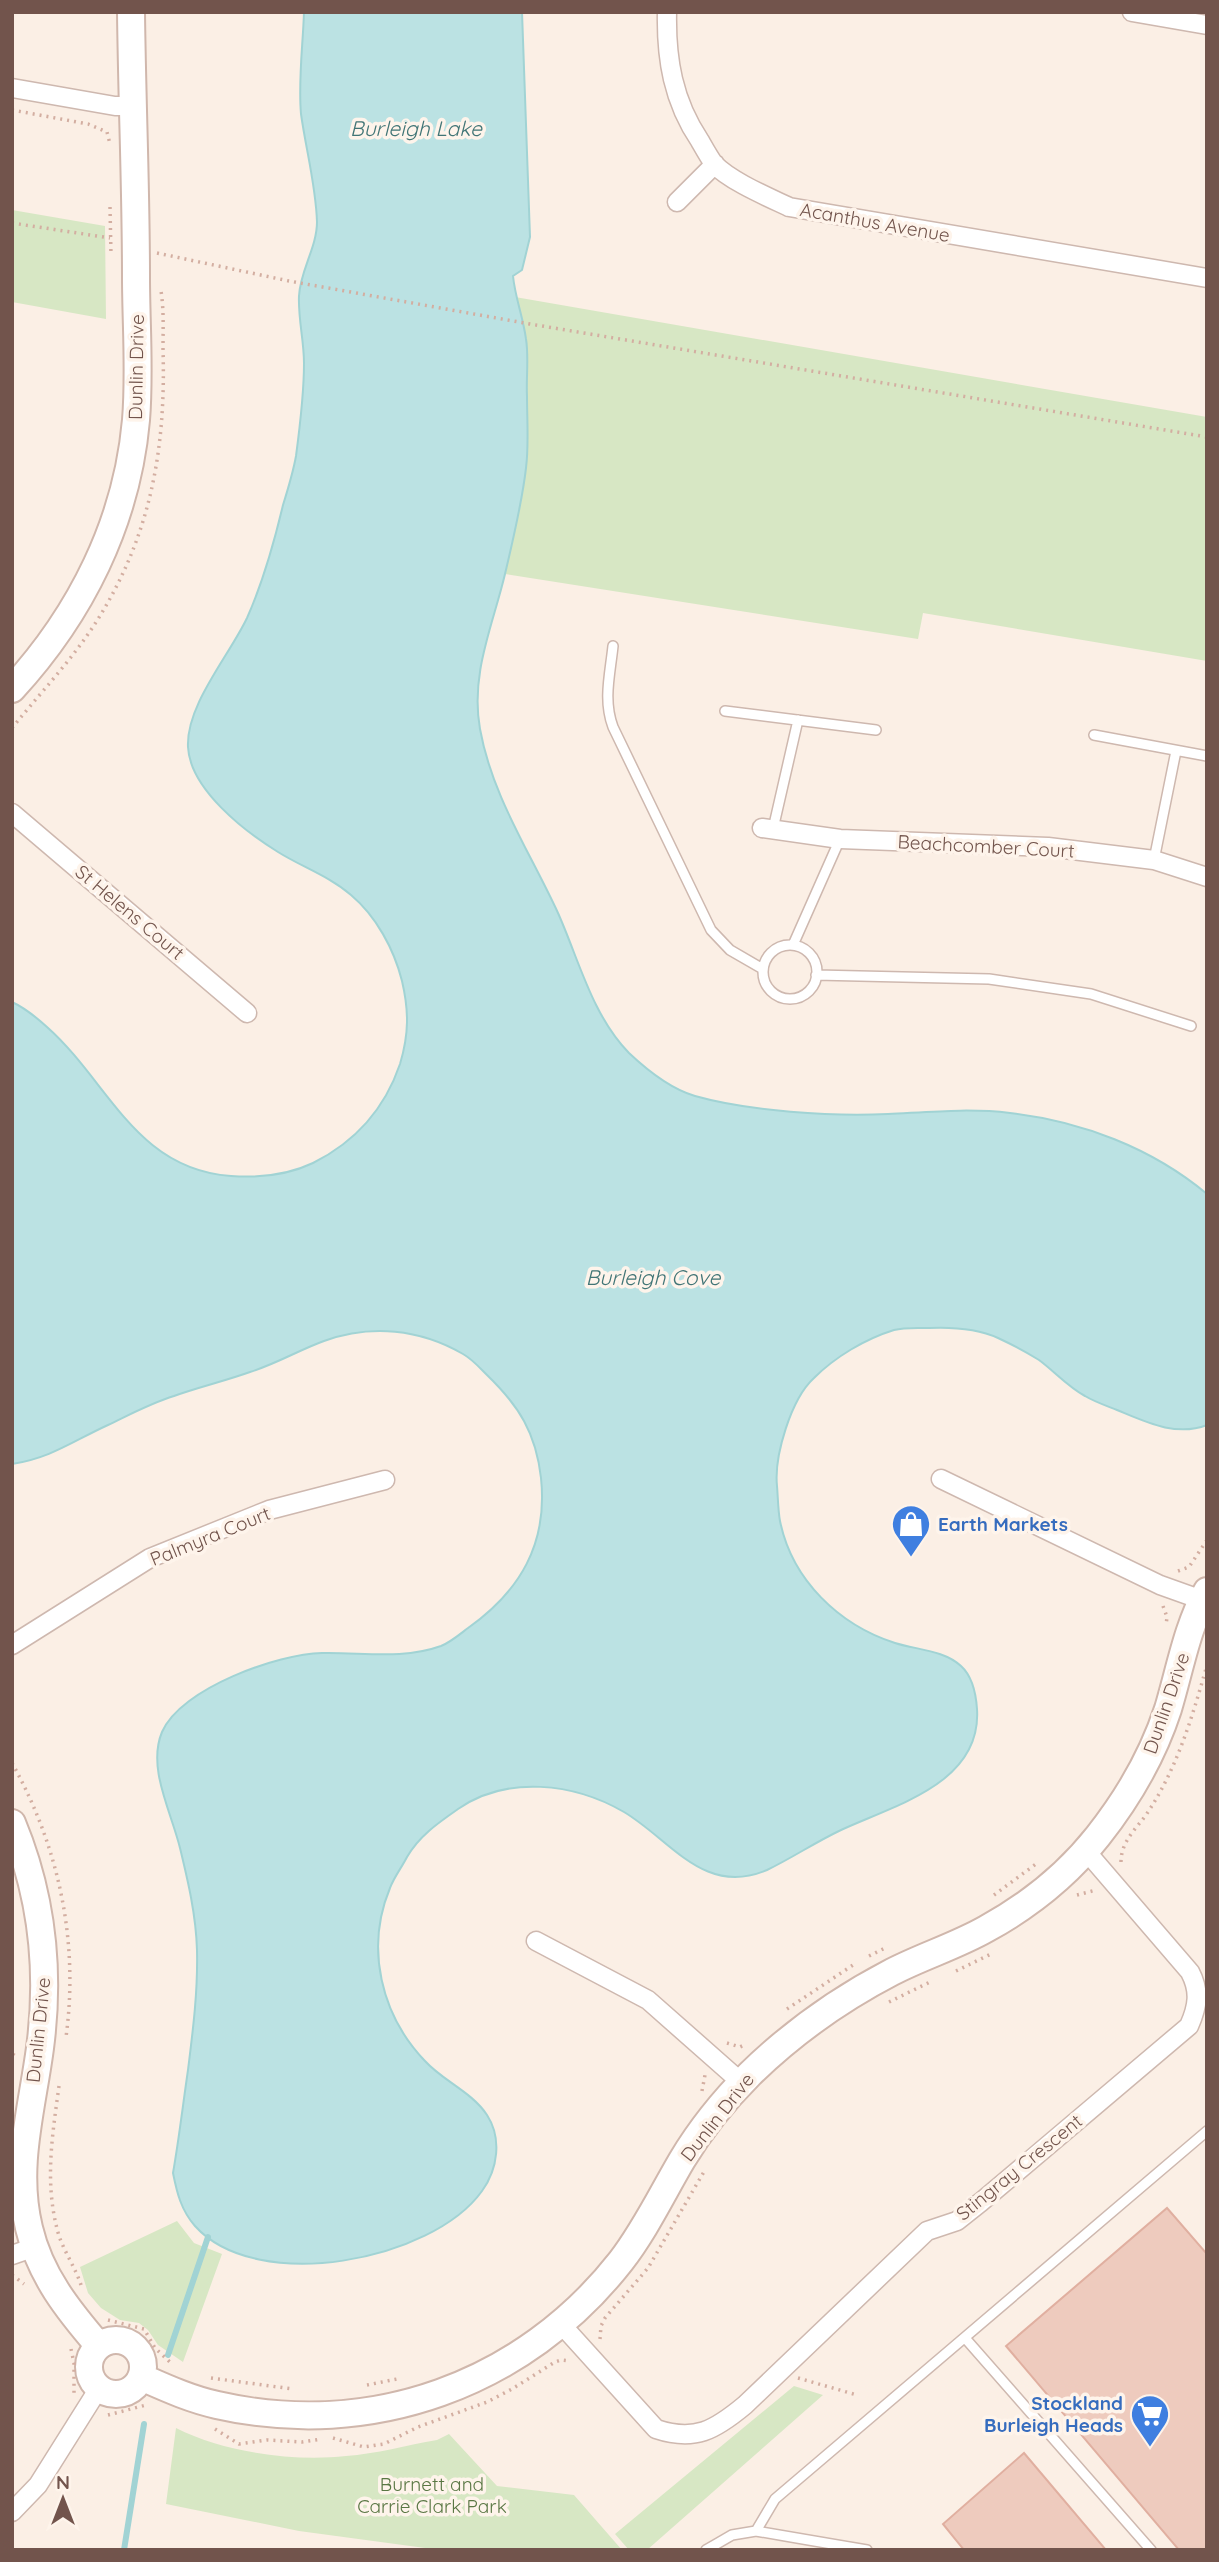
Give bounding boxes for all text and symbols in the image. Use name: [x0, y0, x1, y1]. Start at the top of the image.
water label: Burleigh Lake: [350, 115, 483, 141]
street label: Acanthus Avenue: [798, 197, 952, 247]
street label: Dunlin Drive: [123, 314, 149, 420]
street label: Beachcomber Court: [897, 829, 1075, 863]
street label: St Helens Court: [71, 859, 189, 965]
water label: Burleigh Cove: [586, 1264, 721, 1290]
street label: Palmyra Court: [146, 1501, 274, 1571]
shop icon: Earth Markets: [890, 1503, 932, 1558]
place label: Earth Markets: [938, 1512, 1068, 1536]
street label: Dunlin Drive: [1137, 1649, 1195, 1757]
street label: Dunlin Drive: [21, 1976, 55, 2084]
street label: Dunlin Drive: [675, 2068, 759, 2166]
street label: Stingray Crescent: [951, 2109, 1087, 2225]
place label: Stockland Burleigh Heads: [984, 2391, 1123, 2437]
supermarket icon: Stockland Burleigh Heads: [1129, 2393, 1171, 2448]
north arrow: [28, 2464, 98, 2534]
text: N: [56, 2470, 70, 2494]
park label: Burnett and Carrie Clark Park: [357, 2472, 507, 2518]

